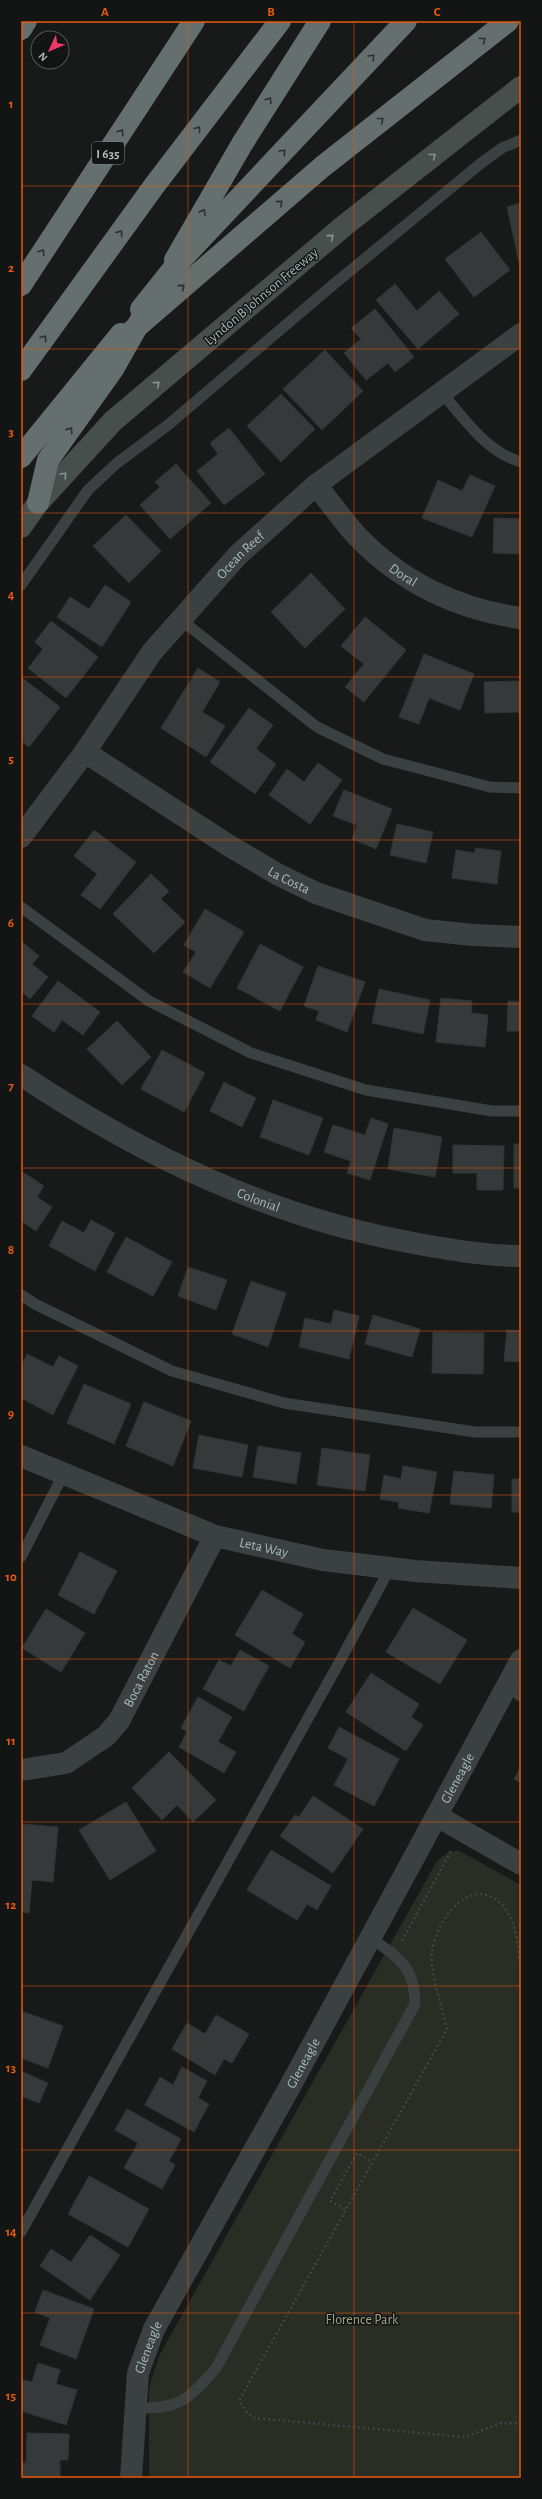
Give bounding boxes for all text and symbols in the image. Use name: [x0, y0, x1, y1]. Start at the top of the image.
text: A: [101, 6, 109, 19]
text: B: [267, 6, 275, 19]
text: C: [434, 6, 441, 19]
north arrow: [30, 30, 70, 70]
one-way arrow: [478, 38, 485, 45]
text: N: [37, 50, 50, 63]
one-way arrow: [367, 54, 375, 62]
one-way arrow: [265, 97, 272, 104]
text: 1: [9, 98, 13, 111]
one-way arrow: [376, 118, 383, 125]
one-way arrow: [193, 126, 200, 133]
one-way arrow: [117, 129, 124, 136]
road number: I 635: [92, 142, 124, 164]
one-way arrow: [278, 149, 286, 157]
one-way arrow: [428, 154, 435, 161]
one-way arrow: [276, 200, 283, 207]
one-way arrow: [198, 209, 205, 216]
one-way arrow: [115, 230, 123, 237]
one-way arrow: [326, 234, 334, 241]
street label: Lyndon B Johnson Freeway: [202, 245, 321, 348]
one-way arrow: [38, 249, 45, 256]
text: 2: [8, 262, 14, 275]
one-way arrow: [177, 285, 184, 292]
one-way arrow: [39, 336, 46, 343]
one-way arrow: [152, 382, 160, 389]
text: 3: [8, 426, 14, 439]
one-way arrow: [65, 427, 73, 434]
one-way arrow: [59, 472, 66, 479]
street label: Ocean Reef: [214, 529, 268, 582]
street label: Doral: [386, 561, 419, 590]
text: 4: [8, 589, 15, 602]
text: 5: [8, 753, 14, 766]
street label: La Costa: [265, 864, 312, 897]
text: 6: [8, 917, 14, 930]
text: 7: [8, 1080, 14, 1093]
street label: Colonial: [235, 1186, 282, 1215]
text: 8: [8, 1244, 14, 1257]
text: 9: [8, 1408, 14, 1421]
street label: Leta Way: [238, 1536, 289, 1560]
text: 10: [5, 1571, 17, 1584]
street label: Boca Raton: [122, 1649, 162, 1710]
text: 11: [6, 1735, 16, 1748]
street label: Gleneagle: [439, 1751, 477, 1806]
text: 12: [6, 1899, 16, 1912]
street label: Gleneagle: [284, 2036, 323, 2091]
text: 13: [6, 2062, 17, 2075]
text: 14: [5, 2226, 17, 2239]
park label: Florence Park: [326, 2313, 399, 2327]
street label: Gleneagle: [132, 2319, 165, 2376]
text: 15: [6, 2390, 17, 2403]

